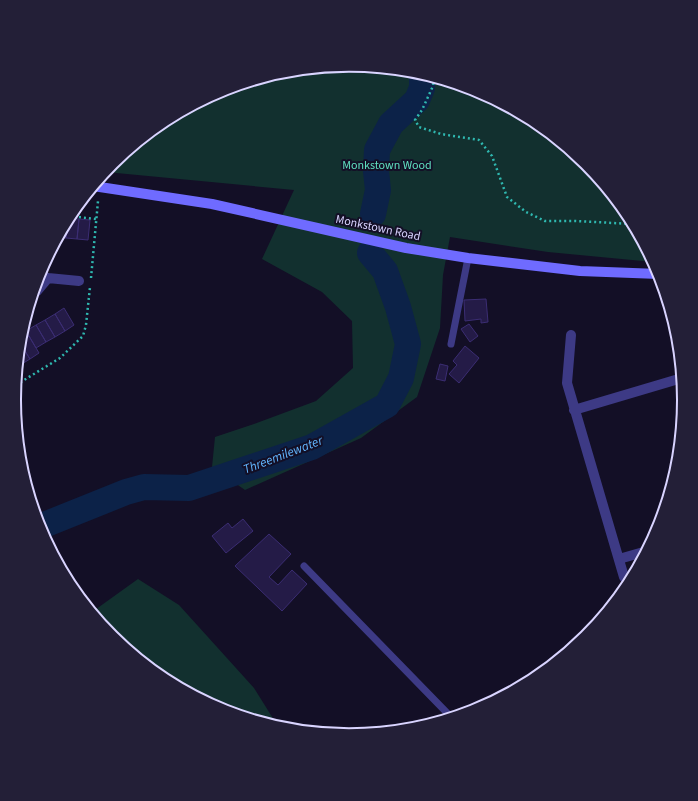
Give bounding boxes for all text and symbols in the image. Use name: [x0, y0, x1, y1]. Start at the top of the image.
park label: Monkstown Wood: [342, 157, 432, 174]
street label: Monkstown Road: [334, 211, 422, 245]
water label: Threemilewater: [241, 431, 326, 478]

